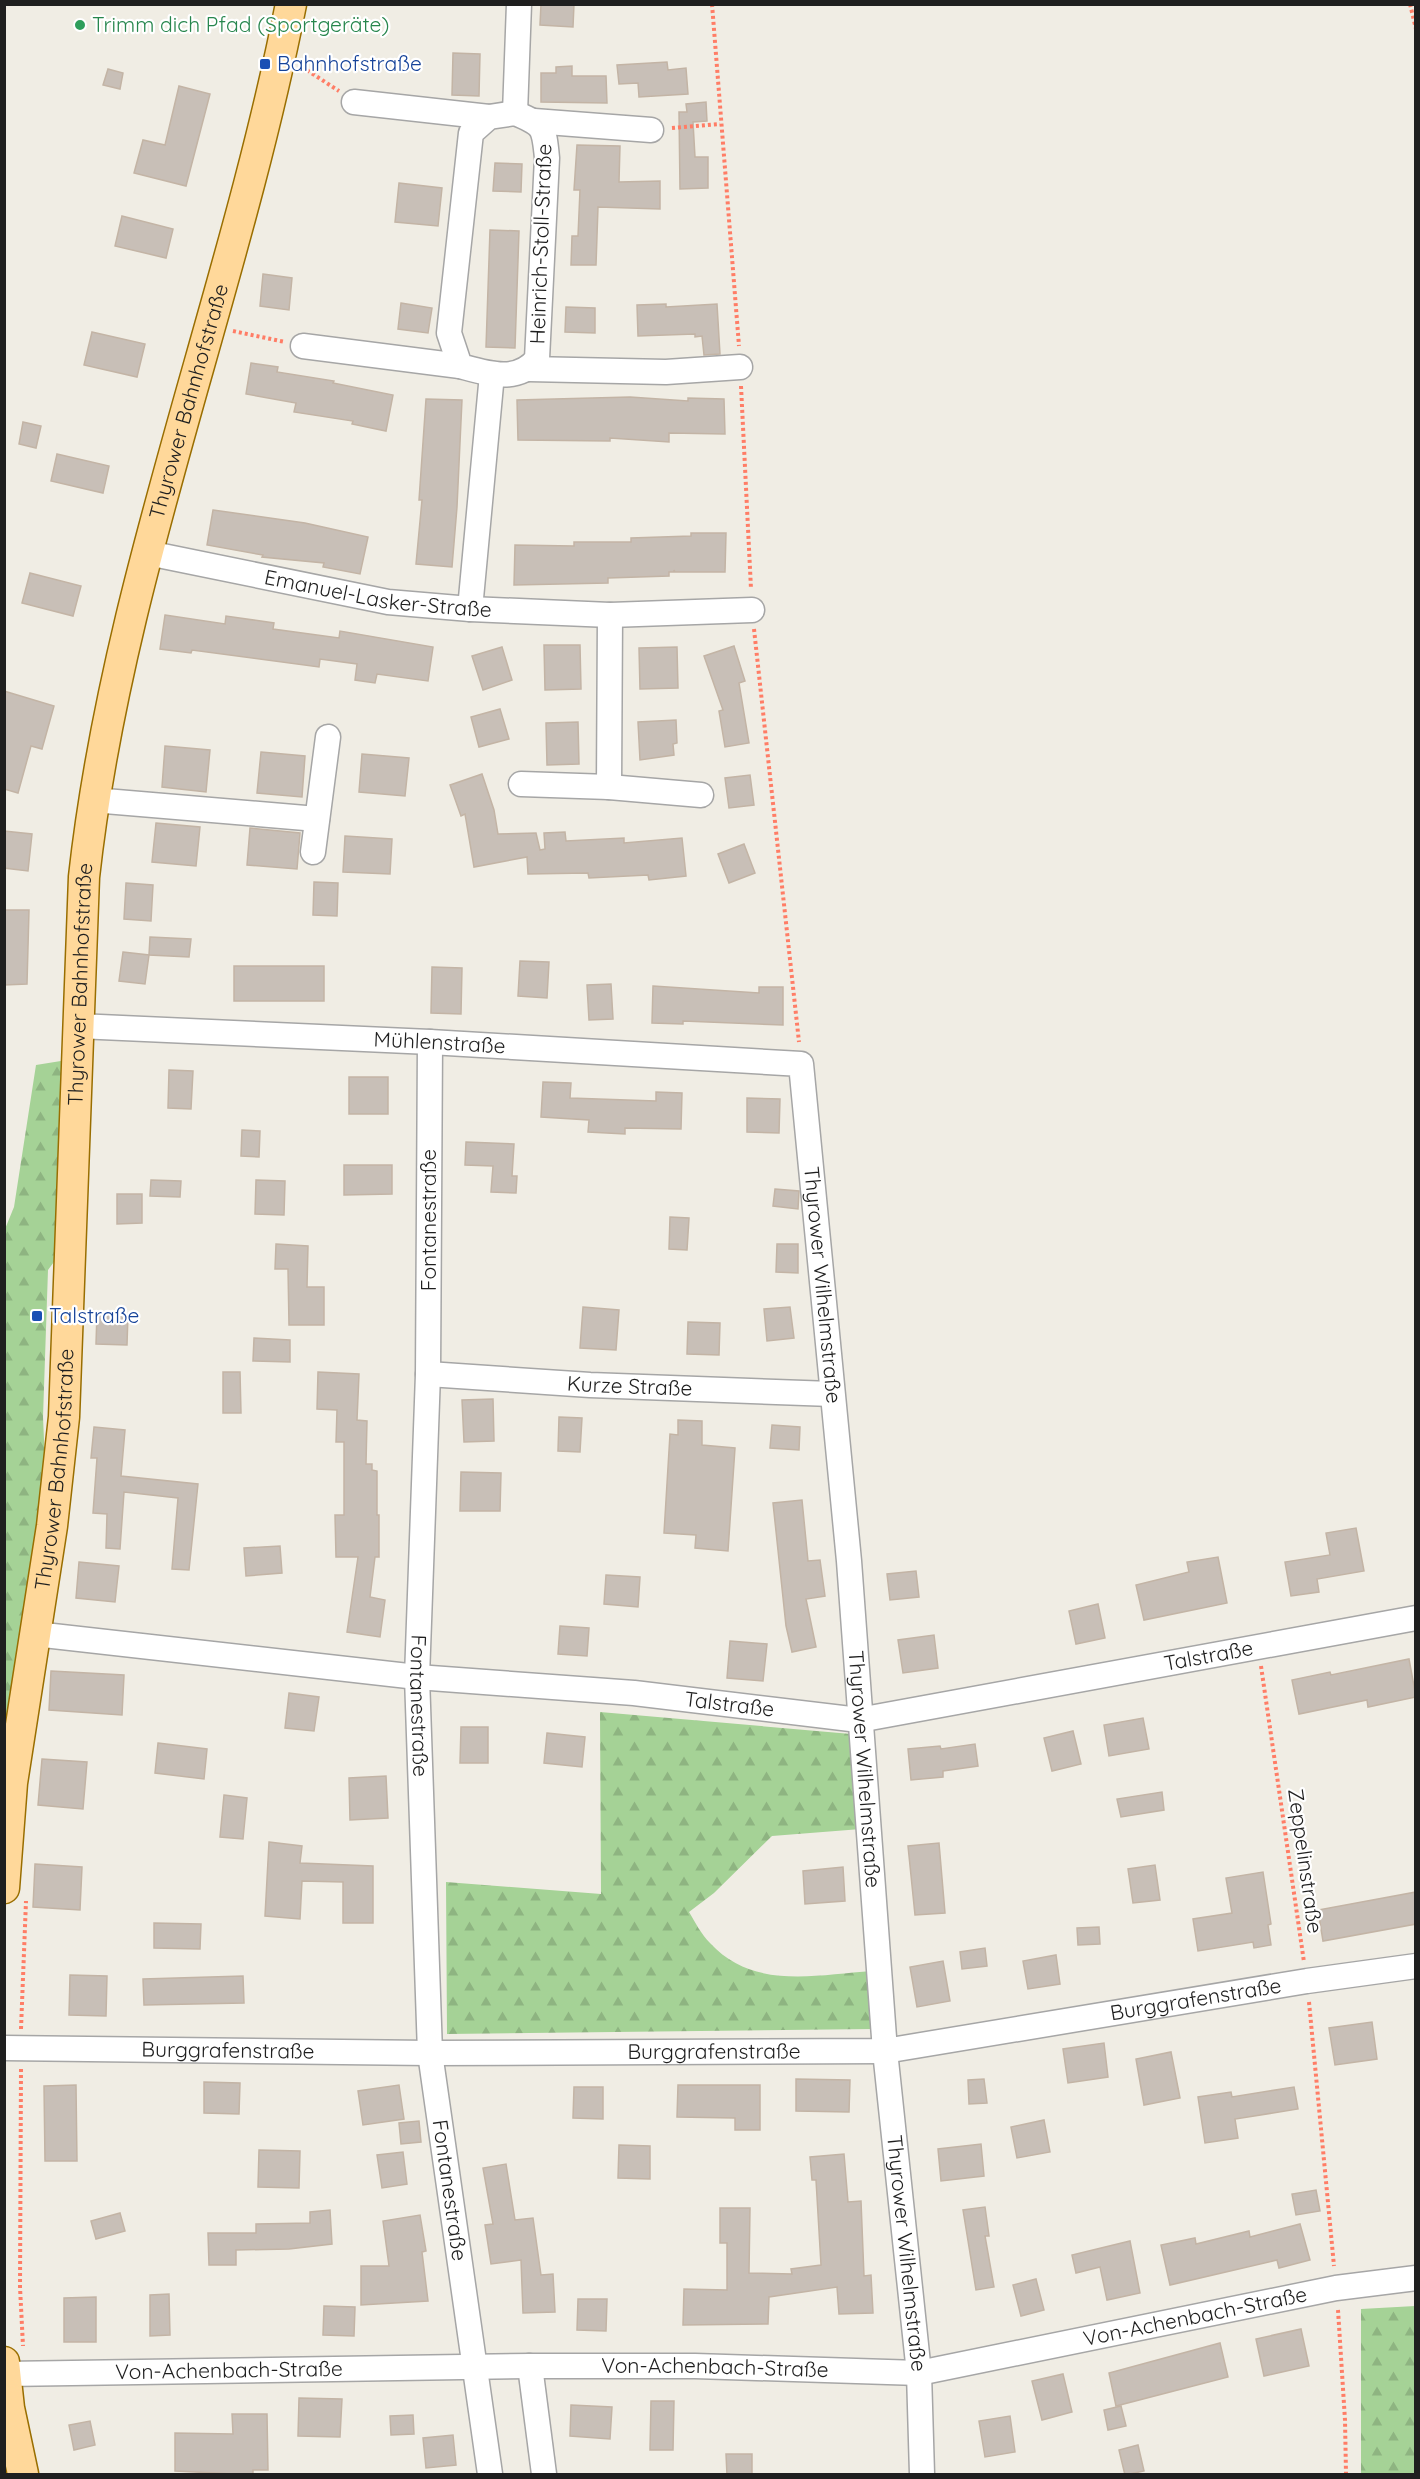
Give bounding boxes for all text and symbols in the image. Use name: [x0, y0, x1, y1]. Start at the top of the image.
place label: Trimm dich Pfad (Sportgeräte): [92, 11, 389, 37]
marker: Trimm dich Pfad (Sportgeräte): [73, 18, 87, 32]
place label: Bahnhofstraße: [277, 50, 422, 76]
marker: Bahnhofstraße: [258, 57, 272, 71]
street label: Heinrich-Stoll-Straße: [524, 143, 556, 345]
street label: Thyrower Bahnhofstraße: [143, 281, 233, 522]
street label: Emanuel-Lasker-Straße: [262, 563, 492, 622]
street label: Thyrower Bahnhofstraße: [62, 861, 98, 1106]
street label: Mühlenstraße: [373, 1025, 506, 1058]
street label: Fontanestraße: [415, 1149, 441, 1291]
street label: Thyrower Wilhelmstraße: [799, 1165, 848, 1405]
place label: Talstraße: [49, 1302, 139, 1328]
marker: Talstraße: [30, 1309, 44, 1323]
street label: Thyrower Bahnhofstraße: [28, 1348, 79, 1592]
street label: Kurze Straße: [566, 1369, 693, 1401]
street label: Fontanestraße: [405, 1634, 434, 1777]
street label: Talstraße: [1162, 1634, 1255, 1676]
street label: Thyrower Wilhelmstraße: [844, 1649, 887, 1889]
street label: Talstraße: [683, 1685, 776, 1722]
street label: Zeppelinstraße: [1283, 1787, 1329, 1935]
street label: Burggrafenstraße: [1108, 1971, 1283, 2025]
street label: Burggrafenstraße: [141, 2036, 315, 2064]
street label: Burggrafenstraße: [627, 2037, 801, 2064]
street label: Fontanestraße: [428, 2118, 473, 2262]
street label: Thyrower Wilhelmstraße: [882, 2133, 933, 2373]
street label: Von-Achenbach-Straße: [1081, 2280, 1309, 2351]
street label: Von-Achenbach-Straße: [601, 2352, 829, 2382]
street label: Von-Achenbach-Straße: [115, 2355, 343, 2384]

